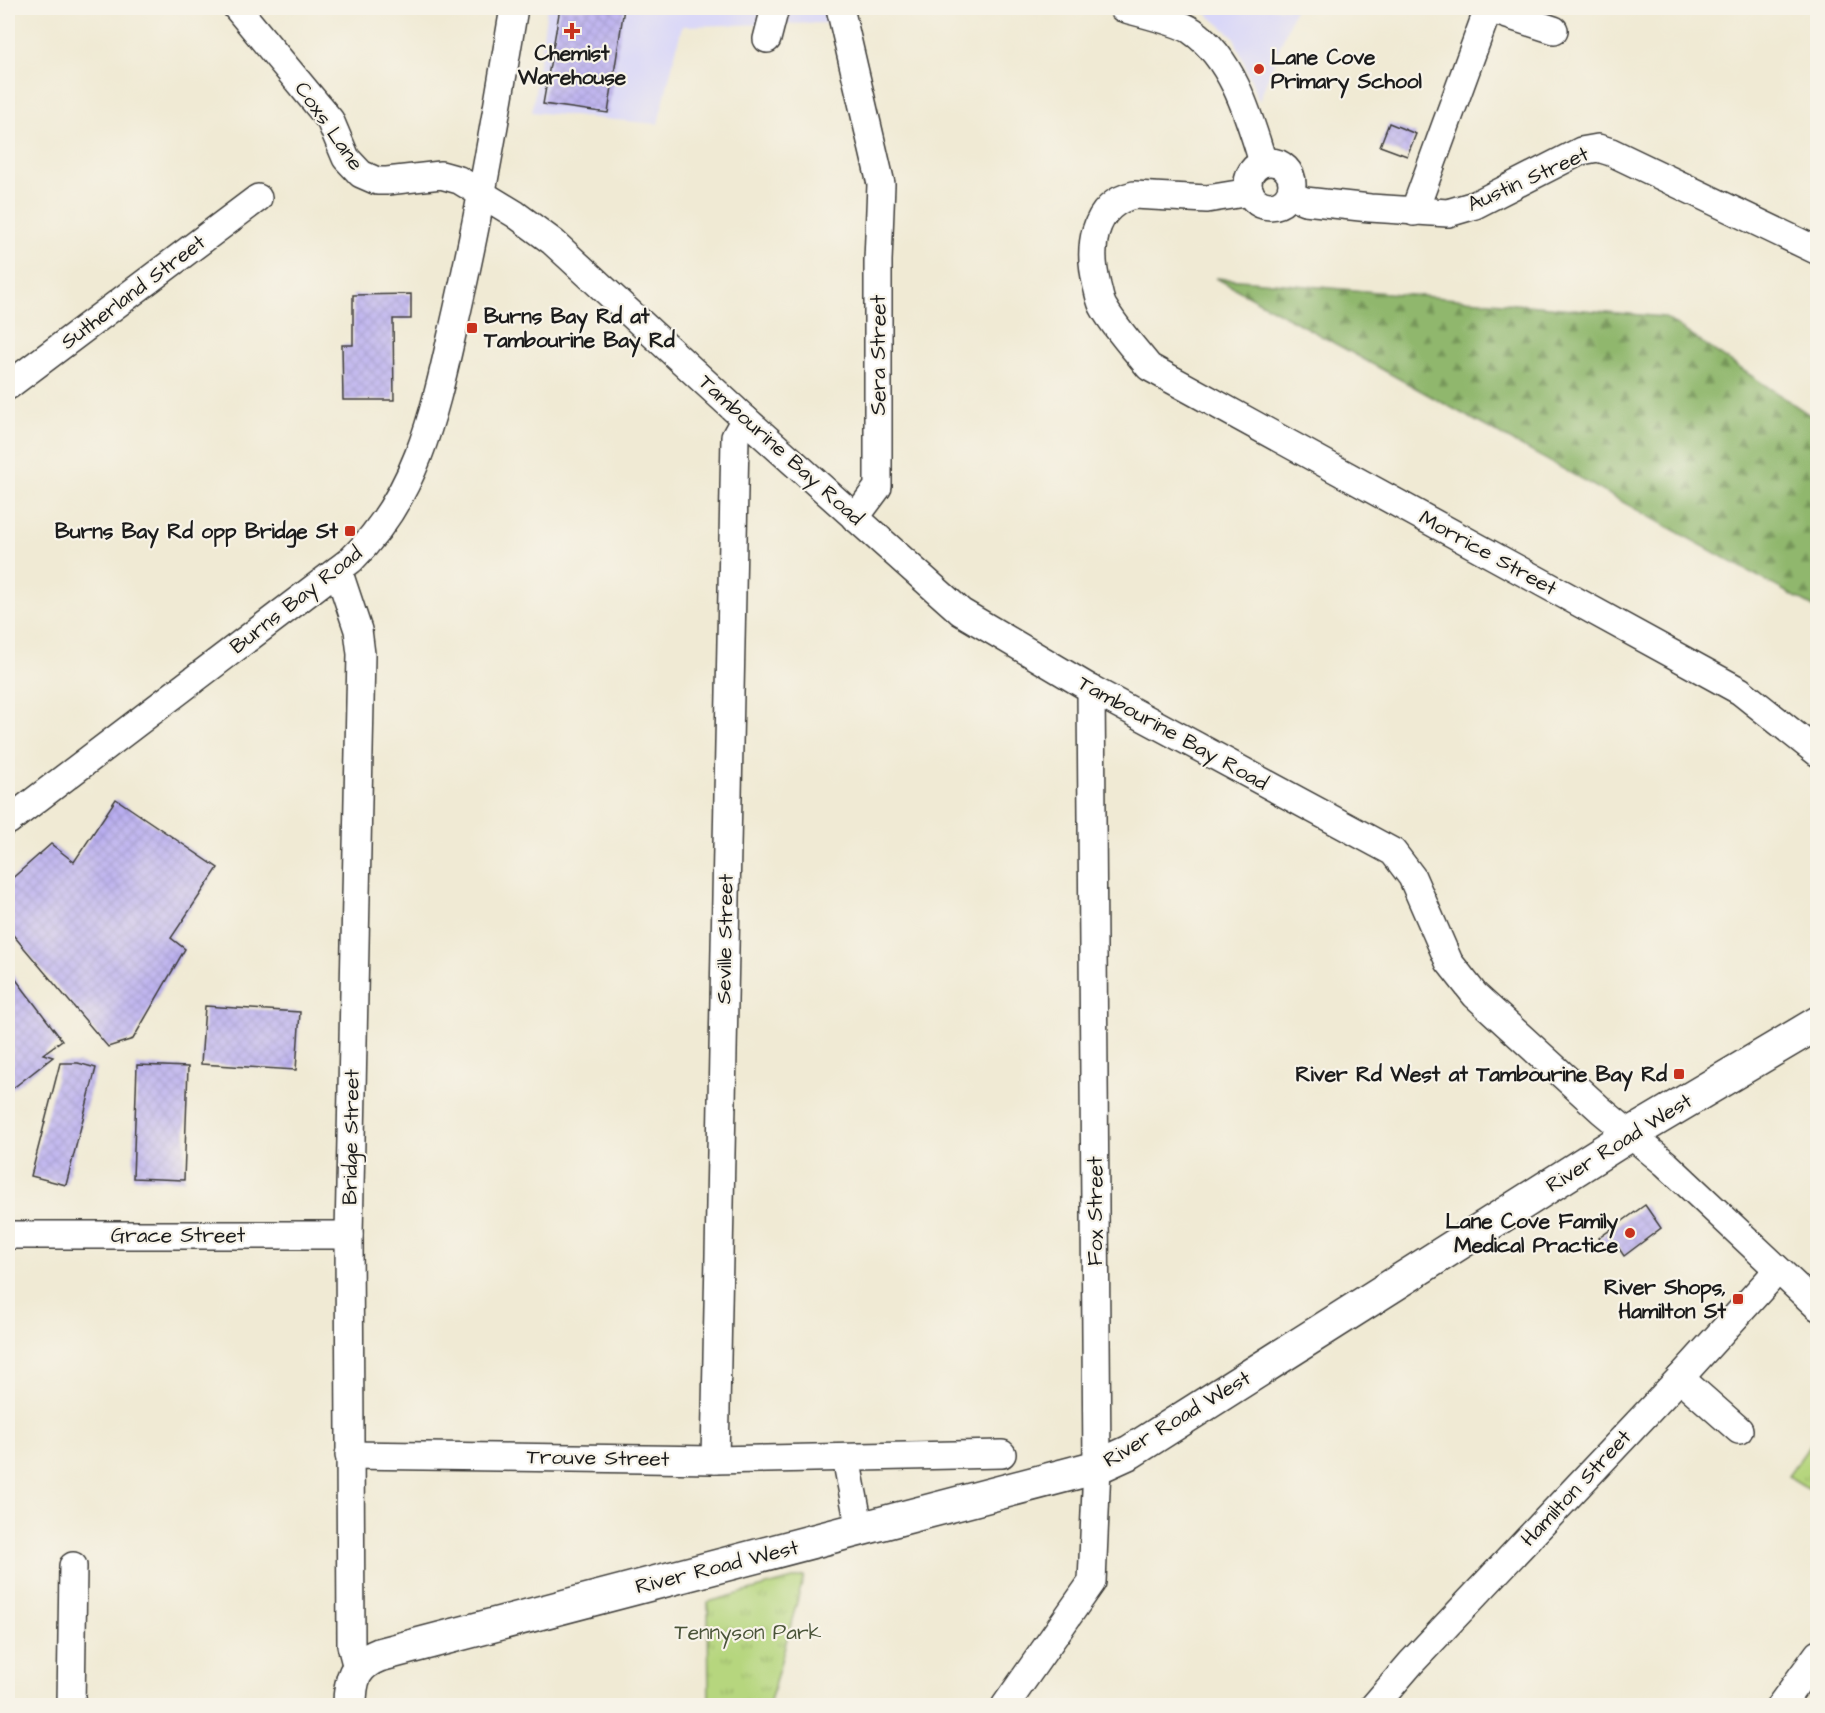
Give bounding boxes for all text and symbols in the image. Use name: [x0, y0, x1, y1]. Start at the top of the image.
marker: Chemist Warehouse: [565, 24, 579, 38]
place label: Chemist Warehouse: [517, 39, 627, 92]
place label: Lane Cove Primary School: [1271, 43, 1423, 99]
marker: Lane Cove Primary School: [1252, 62, 1266, 76]
street label: Coxs Lane: [288, 76, 370, 176]
street label: Austin Street: [1463, 139, 1594, 219]
street label: Sutherland Street: [55, 228, 212, 356]
street label: Sera Street: [864, 294, 893, 415]
place label: Burns Bay Rd at Tambourine Bay Rd: [483, 302, 675, 358]
marker: Burns Bay Rd at Tambourine Bay Rd: [465, 321, 479, 335]
street label: Tambourine Bay Road: [691, 368, 870, 534]
street label: Morrice Street: [1414, 503, 1563, 603]
place label: Burns Bay Rd opp Bridge St: [55, 517, 339, 549]
marker: Burns Bay Rd opp Bridge St: [343, 524, 357, 538]
street label: Burns Bay Road: [224, 539, 370, 662]
street label: Tambourine Bay Road: [1072, 669, 1273, 799]
street label: Seville Street: [709, 873, 741, 1004]
place label: River Rd West at Tambourine Bay Rd: [1296, 1060, 1667, 1092]
marker: River Rd West at Tambourine Bay Rd: [1672, 1067, 1686, 1081]
street label: Bridge Street: [335, 1068, 369, 1205]
street label: River Road West: [1540, 1086, 1698, 1200]
street label: Fox Street: [1081, 1156, 1110, 1266]
place label: Lane Cove Family Medical Practice: [1446, 1207, 1619, 1260]
street label: Grace Street: [111, 1221, 246, 1250]
marker: Lane Cove Family Medical Practice: [1623, 1226, 1637, 1240]
place label: River Shops, Hamilton St: [1604, 1273, 1727, 1326]
marker: River Shops, Hamilton St: [1731, 1292, 1745, 1306]
street label: River Road West: [1098, 1363, 1257, 1474]
street label: Hamilton Street: [1514, 1423, 1638, 1553]
street label: Trouve Street: [526, 1442, 670, 1474]
street label: River Road West: [632, 1533, 802, 1601]
park label: Tennyson Park: [675, 1618, 821, 1649]

